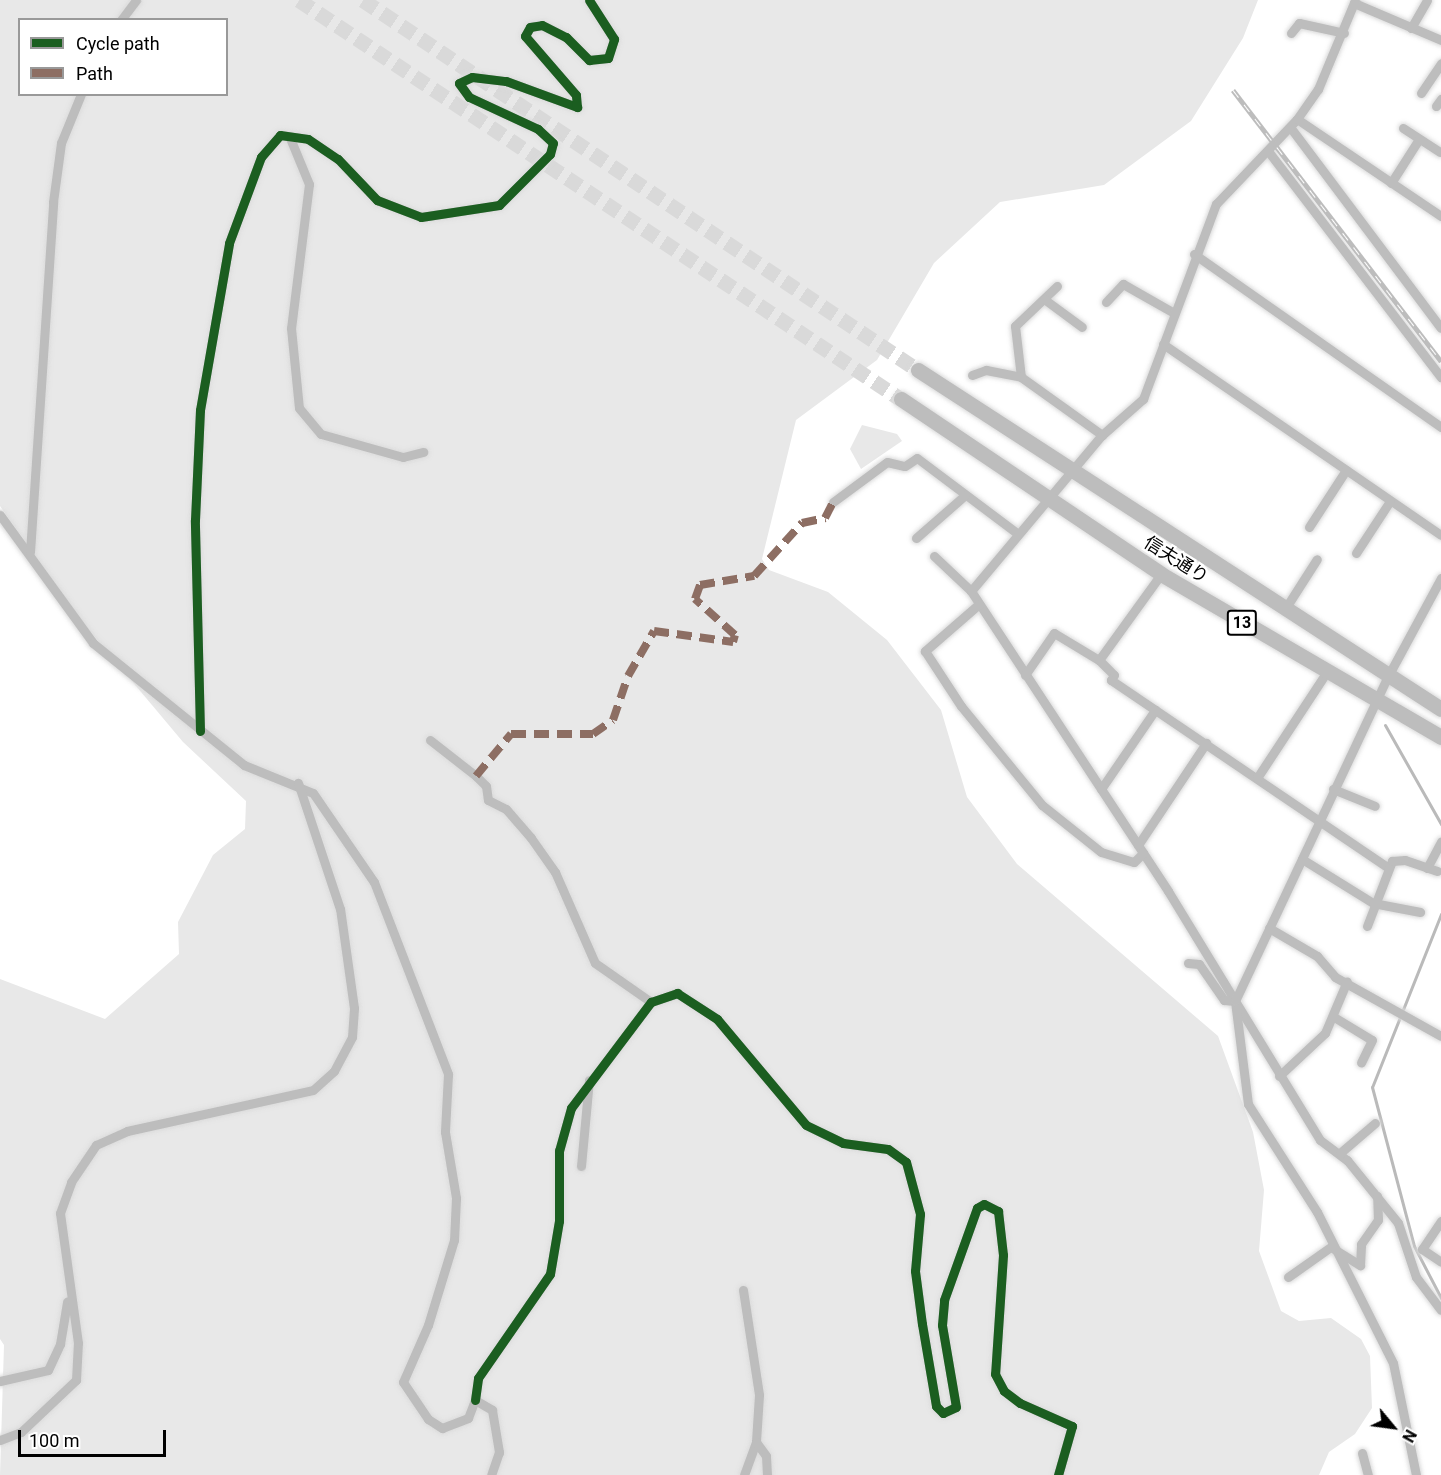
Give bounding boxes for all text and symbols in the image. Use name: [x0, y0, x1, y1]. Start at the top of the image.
legend: [18, 18, 228, 96]
text: Cycle path: [76, 33, 160, 54]
text: Path: [76, 63, 113, 84]
street label: 信夫通り: [1140, 532, 1212, 588]
road number: 13: [1226, 610, 1258, 636]
north arrow: [1363, 1397, 1423, 1457]
scale bar: [21, 1418, 170, 1456]
text: N: [1398, 1426, 1420, 1446]
text: 100 m: [29, 1430, 80, 1451]

